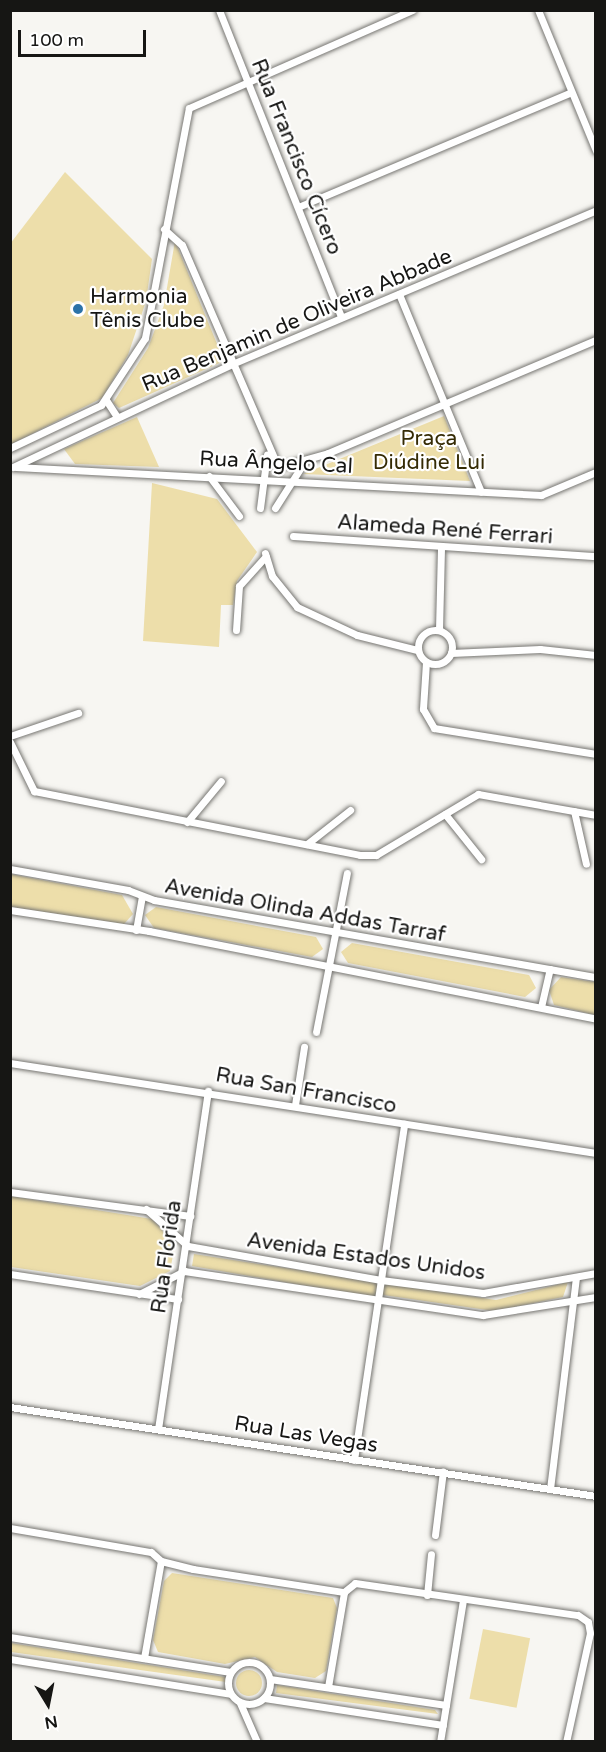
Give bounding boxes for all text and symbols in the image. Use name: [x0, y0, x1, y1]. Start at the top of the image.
scale bar: [21, 18, 148, 56]
text: 100 m: [29, 29, 84, 51]
street label: Rua Francisco Cícero: [245, 55, 347, 259]
street label: Rua Benjamin de Oliveira Abbade: [138, 244, 456, 398]
place label: Harmonia Tênis Clube: [90, 284, 205, 334]
marker: Harmonia Tênis Clube: [71, 302, 85, 316]
park label: Praça Diúdine Lui: [373, 426, 485, 476]
street label: Rua Ângelo Cal: [199, 446, 353, 480]
street label: Alameda René Ferrari: [336, 510, 554, 550]
street label: Avenida Olinda Addas Tarraf: [163, 874, 447, 948]
street label: Rua San Francisco: [214, 1063, 398, 1119]
street label: Rua Flórida: [147, 1199, 187, 1315]
street label: Avenida Estados Unidos: [245, 1228, 487, 1286]
street label: Rua Las Vegas: [232, 1411, 380, 1459]
north arrow: [18, 1674, 78, 1734]
text: N: [43, 1711, 59, 1733]

